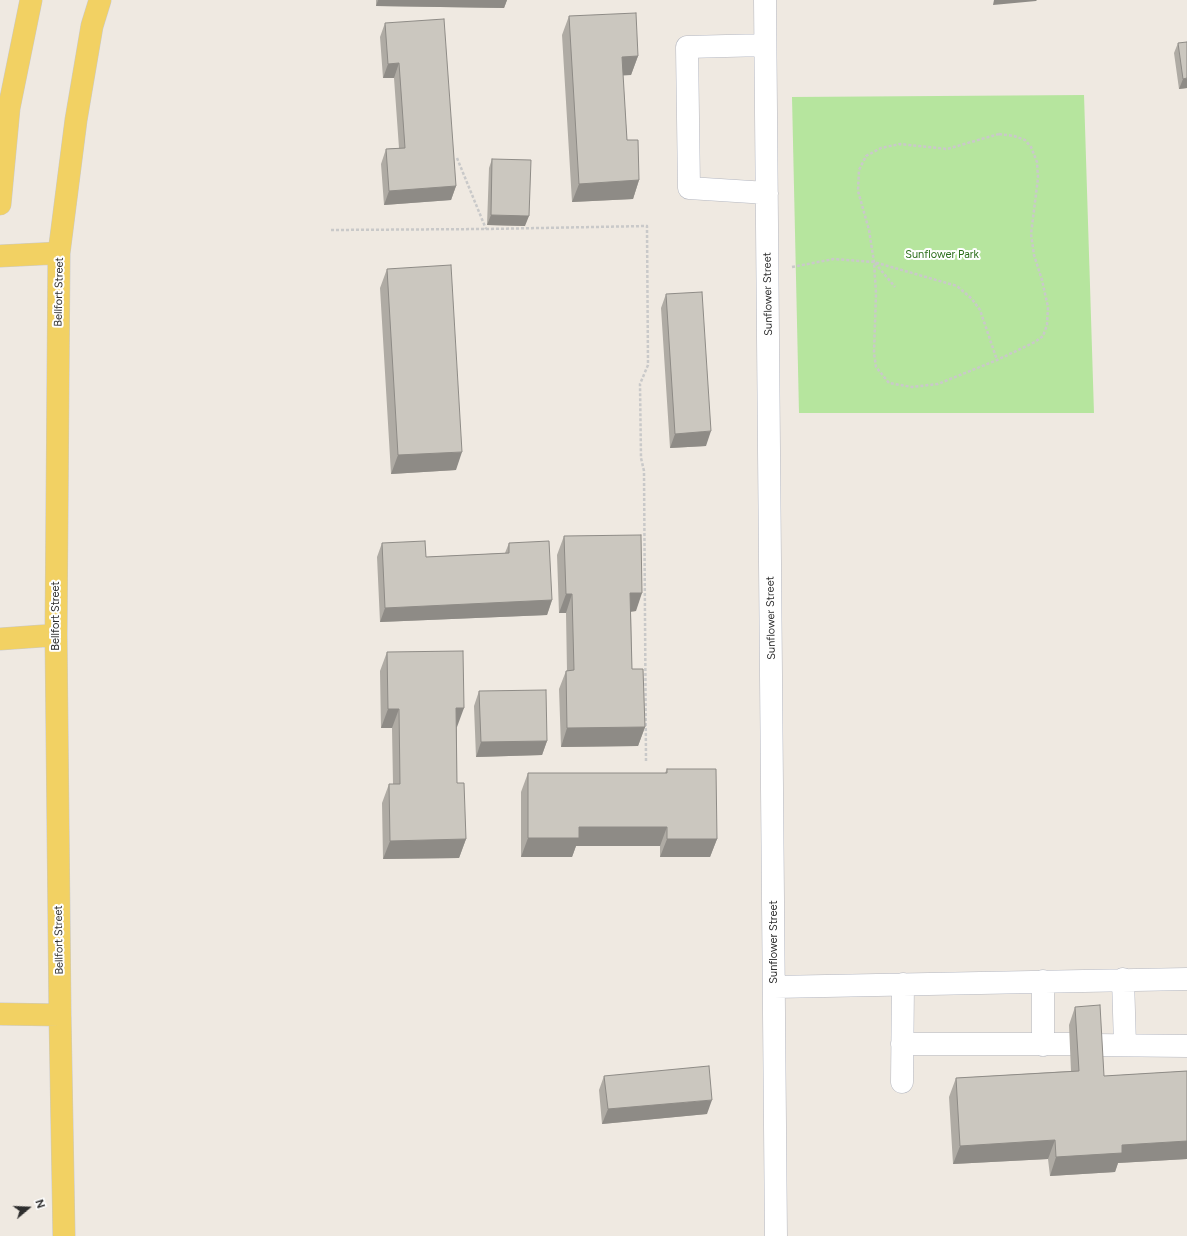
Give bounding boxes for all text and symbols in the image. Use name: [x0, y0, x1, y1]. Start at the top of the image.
park label: Sunflower Park: [905, 248, 979, 262]
street label: Sunflower Street: [761, 252, 775, 336]
street label: Bellfort Street: [52, 257, 66, 327]
street label: Sunflower Street: [764, 576, 778, 660]
street label: Bellfort Street: [49, 581, 63, 651]
street label: Sunflower Street: [767, 900, 781, 984]
street label: Bellfort Street: [52, 905, 66, 975]
north arrow: [8, 1188, 48, 1228]
text: N: [32, 1198, 47, 1210]

